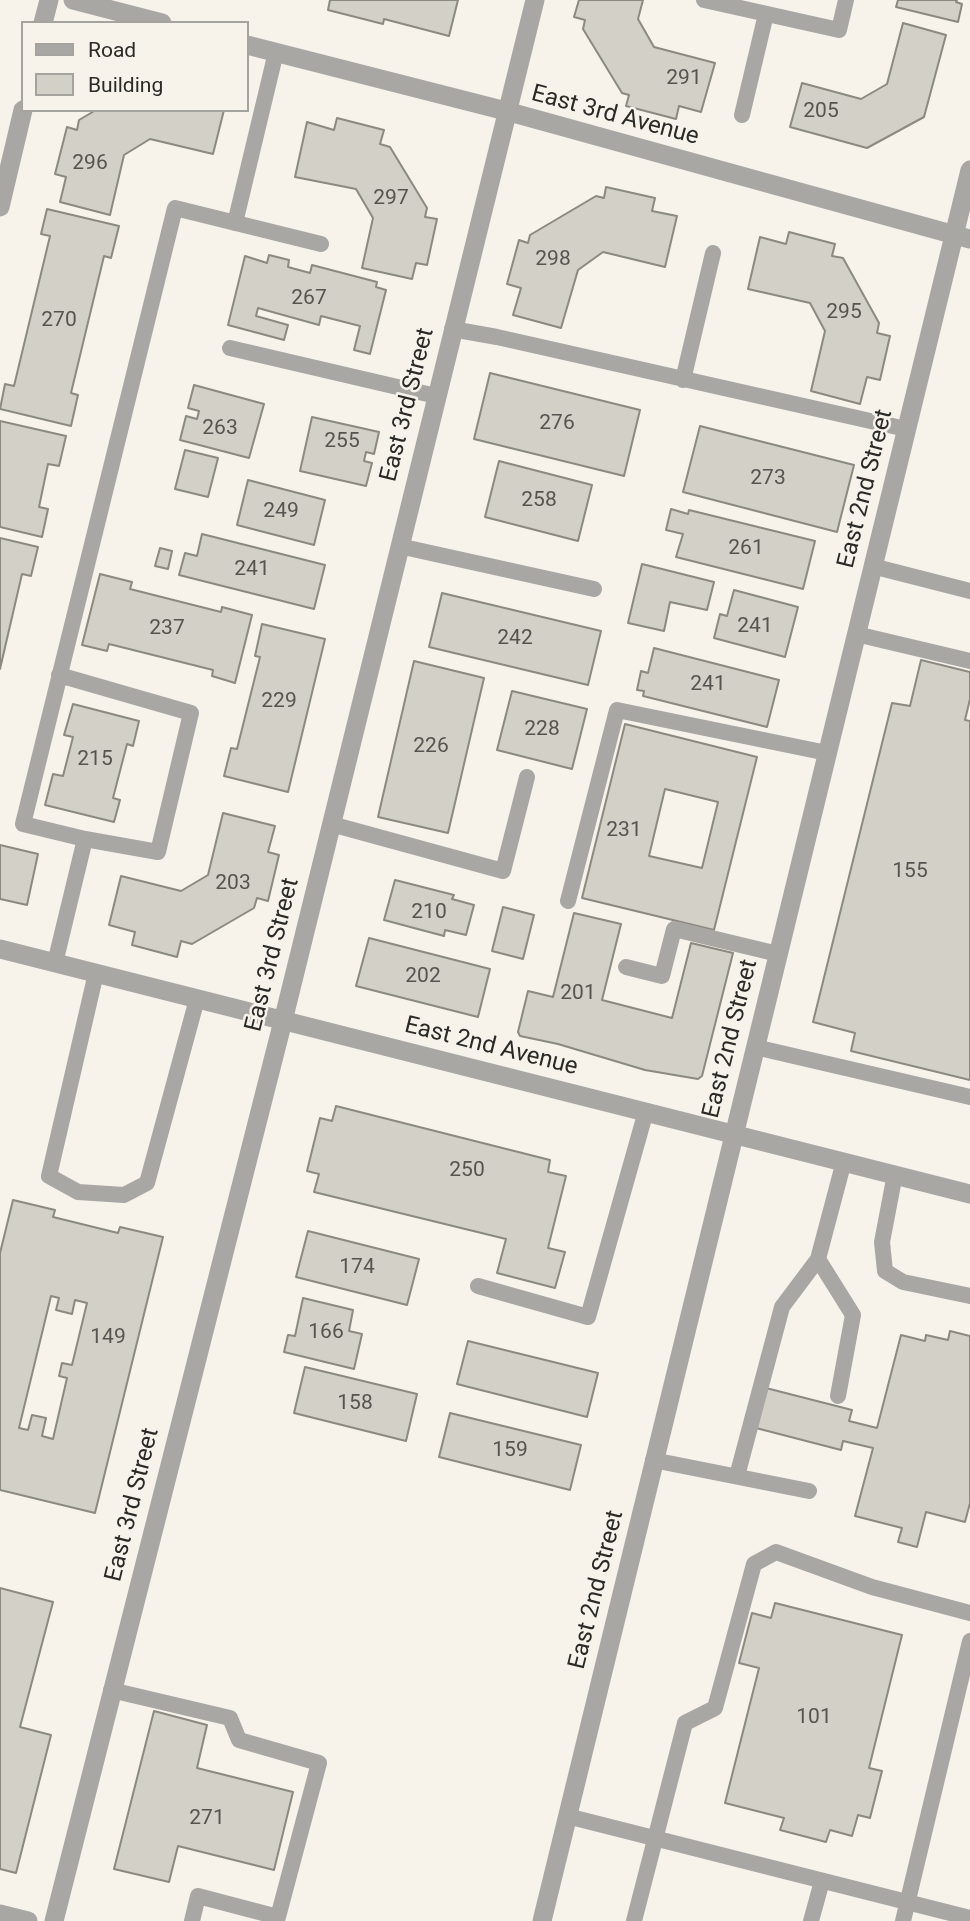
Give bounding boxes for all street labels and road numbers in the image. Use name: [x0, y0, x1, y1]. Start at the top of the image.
street label: East 3rd Avenue: [528, 80, 702, 152]
street label: East 3rd Street: [375, 325, 441, 485]
street label: East 2nd Street: [832, 407, 900, 571]
street label: East 3rd Street: [240, 875, 306, 1035]
street label: East 2nd Street: [697, 957, 765, 1121]
street label: East 2nd Avenue: [401, 1012, 581, 1082]
street label: East 3rd Street: [100, 1425, 166, 1585]
street label: East 2nd Street: [563, 1508, 631, 1672]

